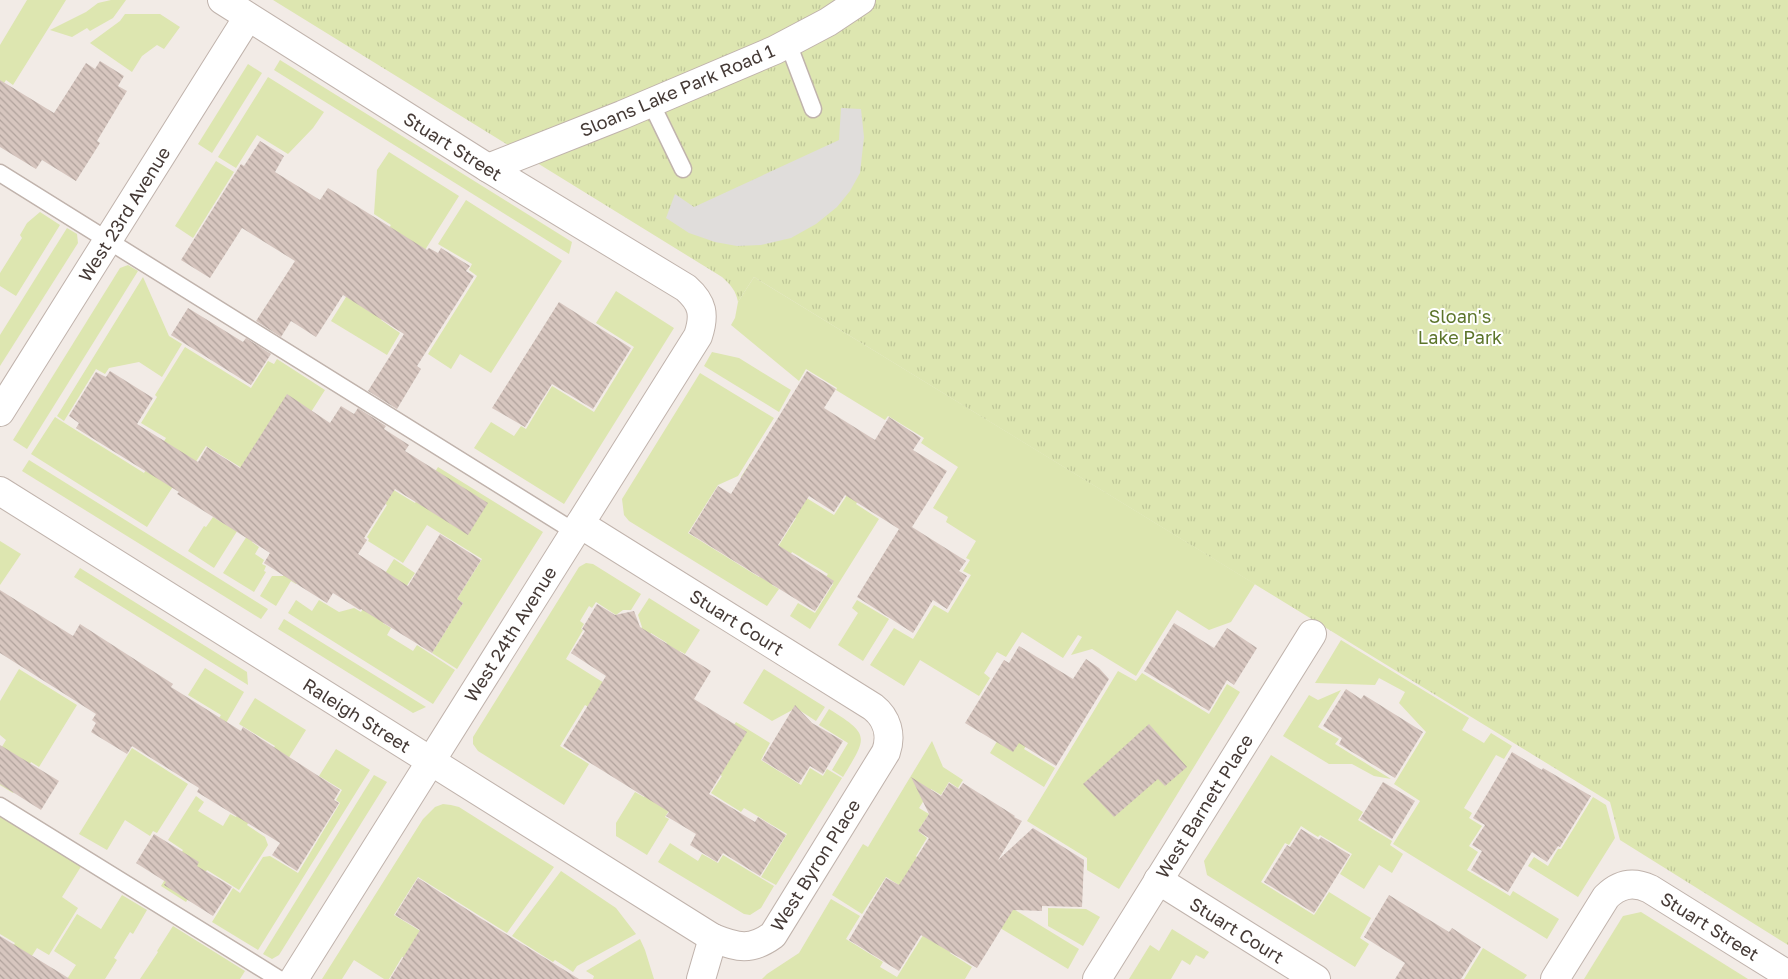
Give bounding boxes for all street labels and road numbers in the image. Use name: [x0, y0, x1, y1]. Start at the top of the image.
street label: Sloans Lake Park Road 1: [576, 39, 778, 141]
street label: Stuart Street: [400, 107, 506, 185]
street label: West 23rd Avenue: [74, 142, 174, 286]
street label: West 24th Avenue: [459, 562, 561, 706]
street label: Stuart Court: [686, 584, 788, 660]
street label: Raleigh Street: [299, 673, 415, 757]
street label: West Barnett Place: [1151, 730, 1257, 882]
street label: West Byron Place: [766, 795, 864, 935]
street label: Stuart Street: [1657, 887, 1763, 965]
street label: Stuart Court: [1186, 892, 1288, 968]

